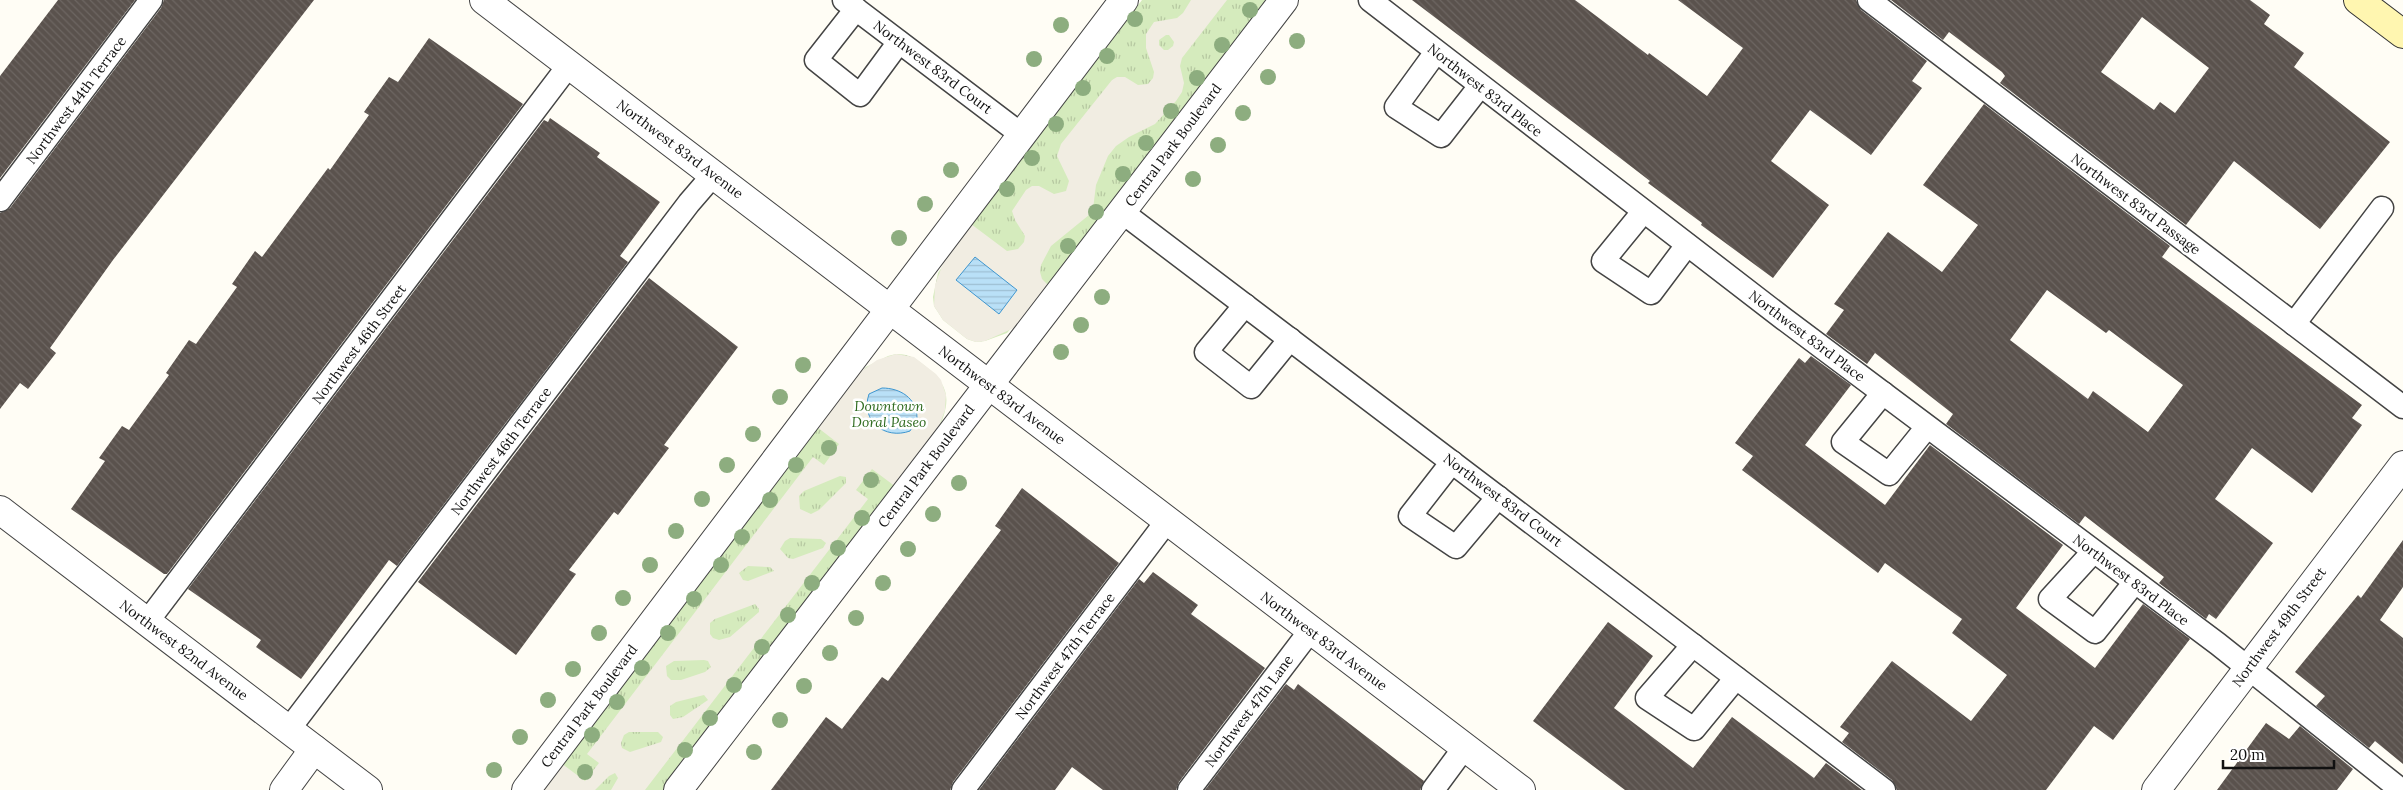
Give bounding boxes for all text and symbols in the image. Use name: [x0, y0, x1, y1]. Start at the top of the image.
street label: Northwest 83rd Court: [870, 16, 997, 118]
street label: Northwest 44th Terrace: [22, 32, 130, 168]
street label: Northwest 83rd Place: [1424, 40, 1546, 141]
street label: Central Park Boulevard: [1121, 80, 1225, 210]
street label: Northwest 83rd Avenue: [613, 95, 747, 203]
street label: Northwest 83rd Passage: [2068, 149, 2205, 259]
street label: Northwest 46th Street: [308, 280, 410, 408]
street label: Northwest 83rd Place: [1745, 286, 1869, 386]
street label: Northwest 83rd Avenue: [935, 341, 1069, 449]
street label: Northwest 46th Terrace: [447, 383, 555, 519]
park label: Downtown Doral Paseo: [852, 397, 926, 431]
street label: Central Park Boulevard: [874, 401, 978, 531]
street label: Northwest 83rd Court: [1440, 449, 1567, 551]
street label: Northwest 83rd Place: [2069, 530, 2193, 630]
street label: Northwest 49th Street: [2228, 563, 2330, 691]
street label: Northwest 83rd Avenue: [1257, 587, 1391, 695]
street label: Northwest 47th Terrace: [1011, 589, 1119, 723]
street label: Northwest 82nd Avenue: [116, 596, 252, 704]
street label: Central Park Boulevard: [537, 641, 641, 771]
street label: Northwest 47th Lane: [1201, 651, 1297, 771]
scale bar: [2223, 738, 2334, 770]
text: 20 m: [2230, 745, 2265, 764]

